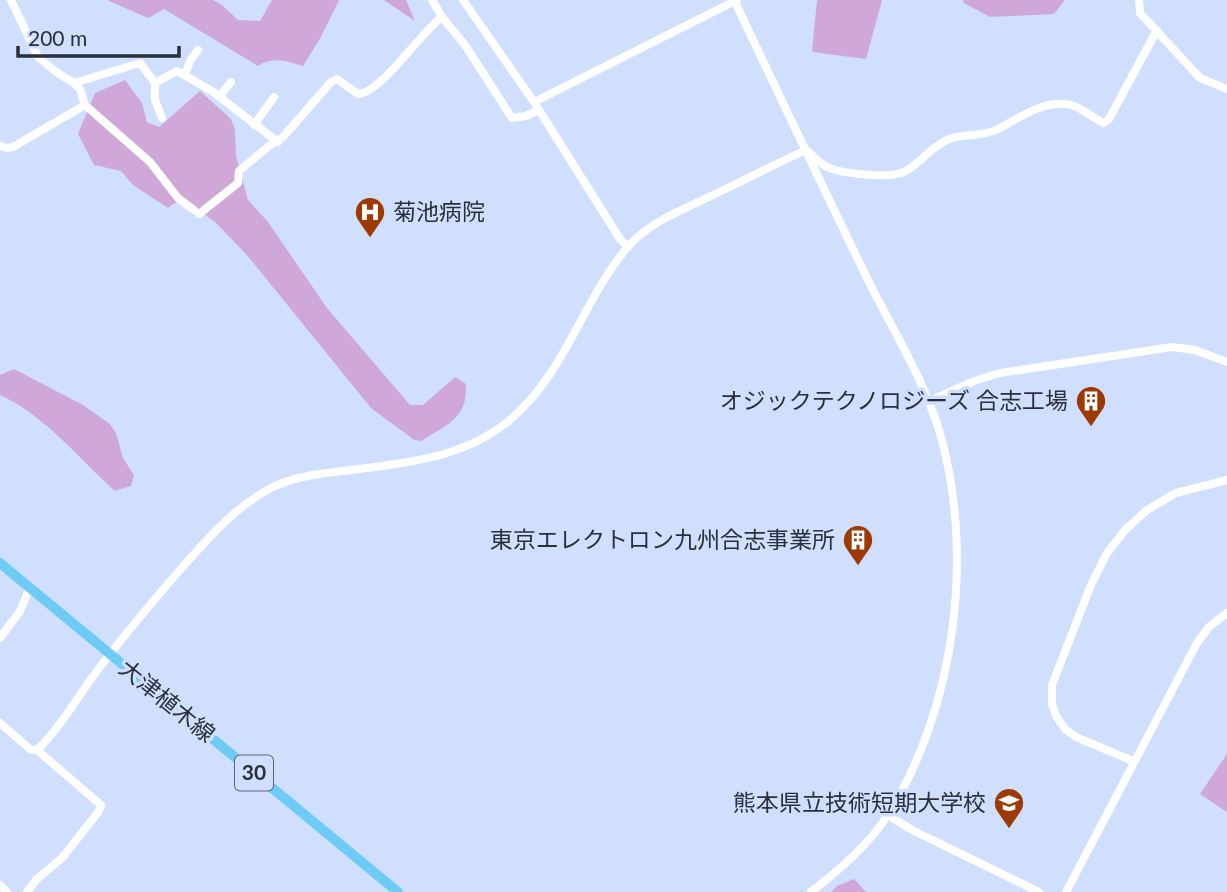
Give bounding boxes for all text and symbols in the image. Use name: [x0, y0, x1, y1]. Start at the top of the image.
scale bar: [18, 14, 178, 58]
text: 200 m: [28, 25, 87, 50]
hospital icon: 菊池病院: [353, 195, 387, 239]
place label: 菊池病院: [393, 197, 485, 225]
building icon: オジックテクノロジーズ 合志工場: [1074, 384, 1108, 428]
place label: オジックテクノロジーズ 合志工場: [720, 386, 1068, 414]
building icon: 東京エレクトロン九州合志事業所: [841, 523, 875, 567]
place label: 東京エレクトロン九州合志事業所: [490, 525, 835, 553]
street label: 大津植木線: [114, 653, 221, 747]
road number: 30: [235, 756, 273, 790]
school or university icon: 熊本県立技術短期大学校: [992, 786, 1026, 830]
place label: 熊本県立技術短期大学校: [733, 788, 986, 816]

